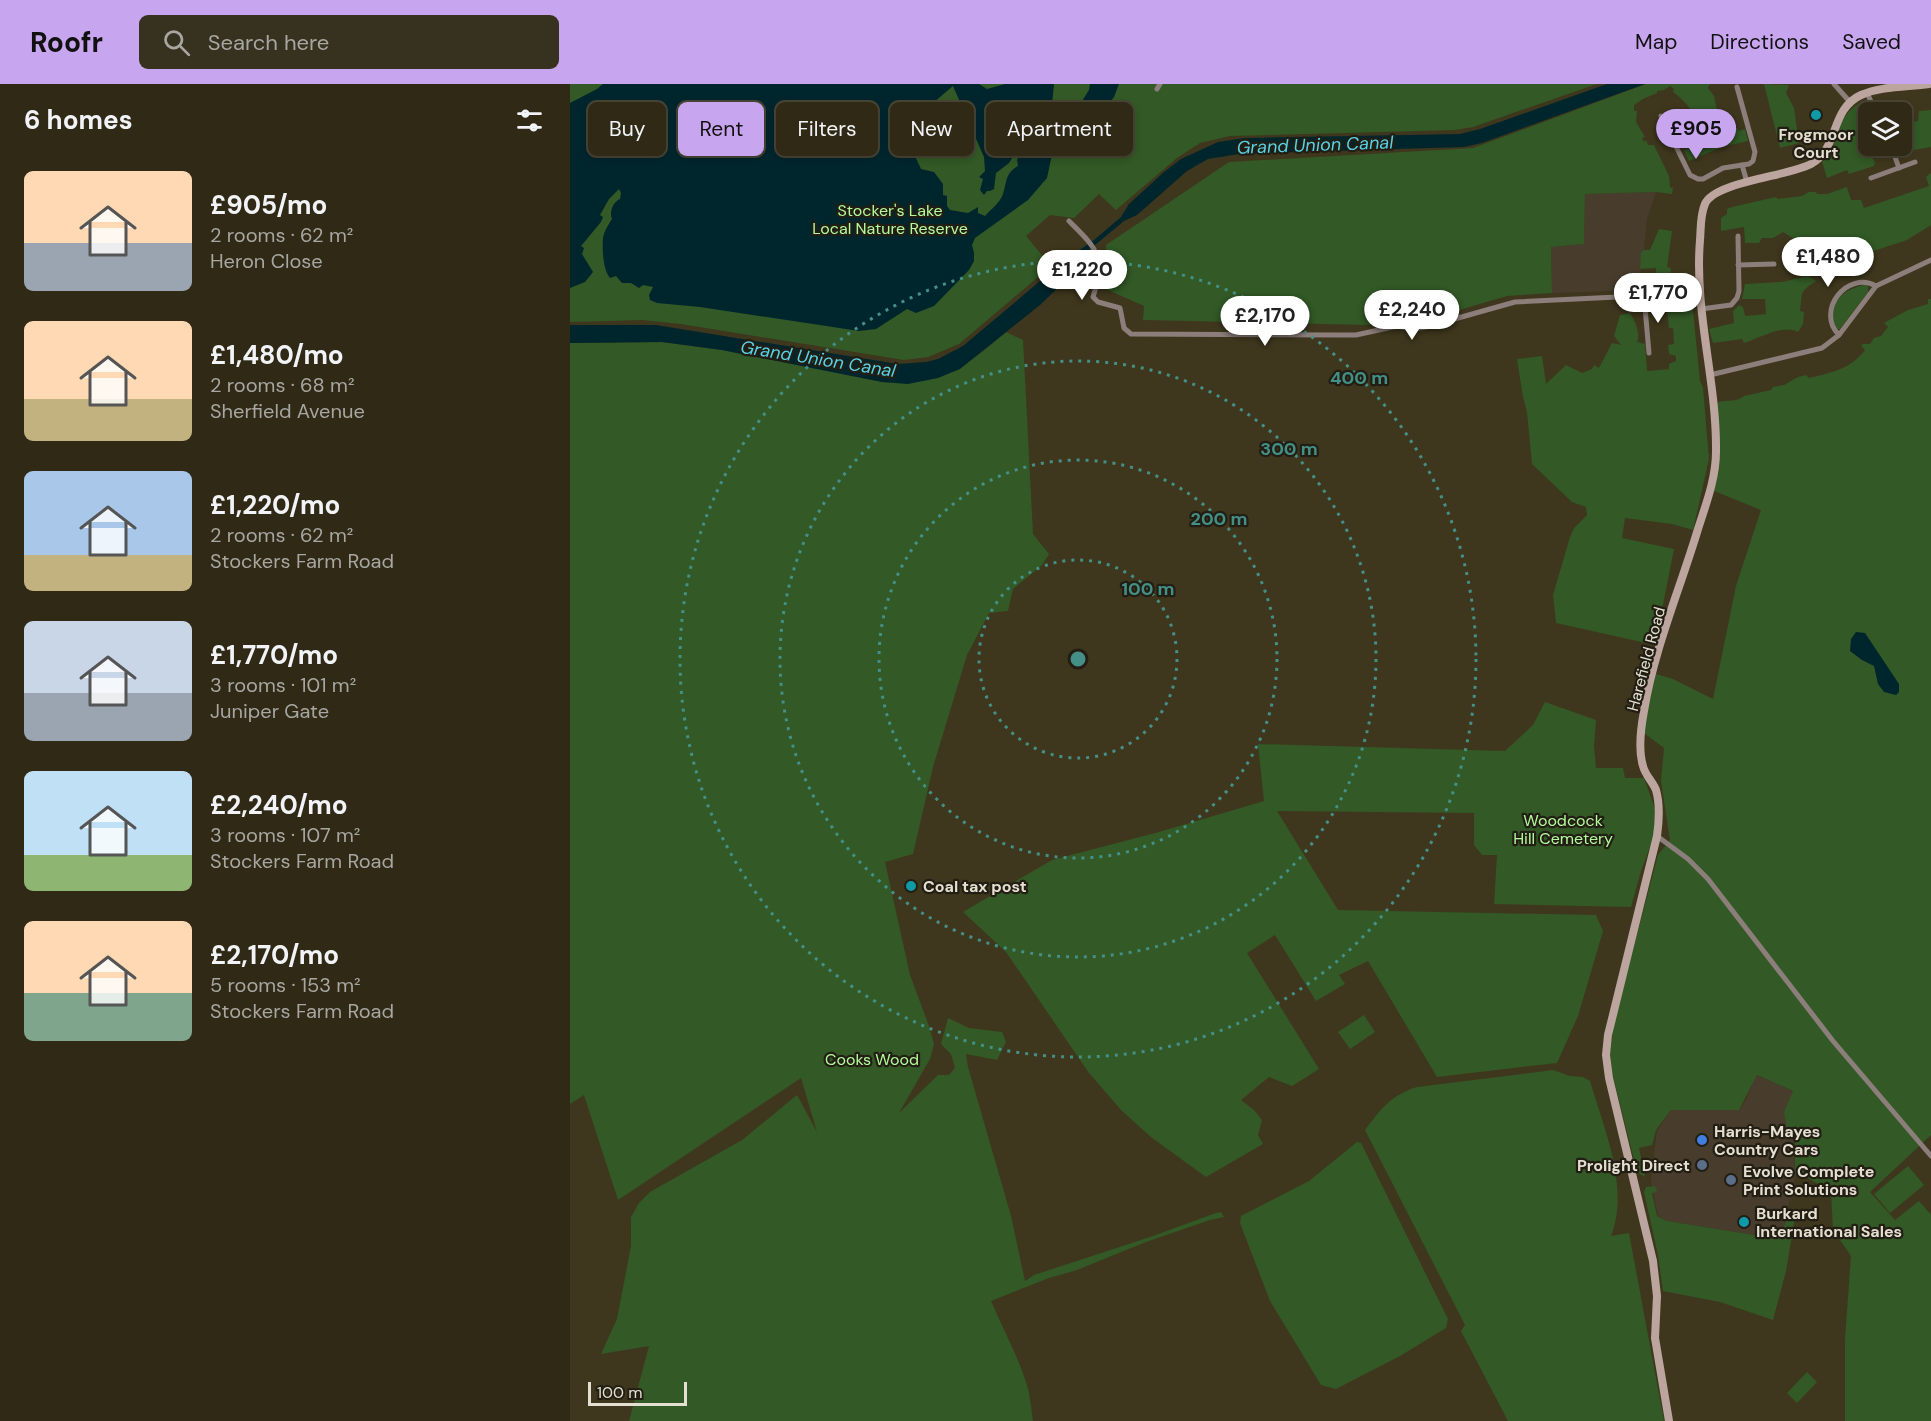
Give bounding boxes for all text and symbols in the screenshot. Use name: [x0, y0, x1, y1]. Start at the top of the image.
search box: [139, 15, 559, 69]
text: Roofr: [30, 24, 103, 61]
icon: search: [160, 26, 193, 59]
text: Search here: [208, 28, 329, 57]
text: Map: [1635, 28, 1677, 56]
text: Directions: [1710, 28, 1809, 56]
text: Saved: [1842, 28, 1901, 56]
chip: Buy: [588, 102, 666, 156]
chip: Rent: [678, 102, 764, 156]
chip: Filters: [776, 102, 878, 156]
chip: New: [890, 102, 974, 156]
chip: Apartment: [986, 102, 1133, 156]
map controls: [1858, 102, 1912, 156]
button: layers: [1858, 102, 1912, 156]
text: 6 homes: [24, 103, 132, 137]
icon: filters: [513, 104, 546, 137]
marker: Frogmoor Court: [1809, 108, 1823, 122]
pin: £905: [1660, 109, 1732, 160]
text: £905: [1670, 115, 1722, 141]
place label: Frogmoor Court: [1778, 124, 1854, 163]
water label: Grand Union Canal: [1236, 130, 1395, 160]
text: £905/mo: [210, 188, 327, 222]
icon: home: [72, 195, 144, 267]
park label: Stocker's Lake Local Nature Reserve: [812, 200, 968, 239]
text: 2 rooms · 62 m²: [210, 222, 353, 248]
pin: £1,480: [1779, 237, 1877, 288]
text: £1,480: [1796, 243, 1860, 269]
text: Heron Close: [210, 248, 323, 274]
pin: £1,220: [1033, 250, 1131, 301]
text: £1,220: [1051, 256, 1113, 282]
pin: £1,770: [1609, 273, 1707, 324]
text: £1,770: [1628, 279, 1688, 305]
pin: £2,240: [1363, 290, 1461, 341]
pin: £2,170: [1216, 296, 1314, 347]
text: £2,240: [1378, 296, 1446, 322]
text: £2,170: [1235, 302, 1295, 328]
water label: Grand Union Canal: [739, 335, 898, 383]
text: £1,480/mo: [210, 338, 344, 372]
icon: home: [72, 345, 144, 417]
text: 400 m: [1330, 366, 1388, 390]
text: 2 rooms · 68 m²: [210, 372, 355, 398]
text: Sherfield Avenue: [210, 398, 365, 424]
text: 300 m: [1260, 437, 1318, 461]
text: £1,220/mo: [210, 488, 340, 522]
icon: home: [72, 495, 144, 567]
text: 200 m: [1191, 507, 1247, 531]
text: 2 rooms · 62 m²: [210, 522, 353, 548]
text: Stockers Farm Road: [210, 548, 394, 574]
text: 100 m: [1121, 577, 1175, 601]
street label: Harefield Road: [1622, 604, 1670, 714]
text: £1,770/mo: [210, 638, 338, 672]
icon: home: [72, 645, 144, 717]
centre of rings: [1068, 649, 1088, 669]
text: 3 rooms · 101 m²: [210, 672, 356, 698]
text: Juniper Gate: [210, 698, 329, 724]
text: £2,240/mo: [210, 788, 348, 822]
icon: home: [72, 795, 144, 867]
park label: Woodcock Hill Cemetery: [1513, 810, 1613, 849]
text: 3 rooms · 107 m²: [210, 822, 360, 848]
text: Stockers Farm Road: [210, 848, 394, 874]
place label: Coal tax post: [923, 876, 1027, 897]
marker: Coal tax post: [904, 879, 918, 893]
text: £2,170/mo: [210, 938, 339, 972]
icon: home: [72, 945, 144, 1017]
text: 5 rooms · 153 m²: [210, 972, 361, 998]
text: Stockers Farm Road: [210, 998, 394, 1024]
park label: Cooks Wood: [825, 1049, 919, 1070]
place label: Harris-Mayes Country Cars: [1714, 1121, 1820, 1160]
marker: Harris-Mayes Country Cars: [1695, 1133, 1709, 1147]
place label: Prolight Direct: [1577, 1155, 1690, 1176]
marker: Prolight Direct: [1695, 1158, 1709, 1172]
place label: Evolve Complete Print Solutions: [1743, 1161, 1874, 1200]
marker: Evolve Complete Print Solutions: [1724, 1173, 1738, 1187]
place label: Burkard International Sales: [1756, 1203, 1902, 1242]
marker: Burkard International Sales: [1737, 1215, 1751, 1229]
scale bar: [588, 1379, 687, 1406]
text: 100 m: [597, 1382, 642, 1403]

